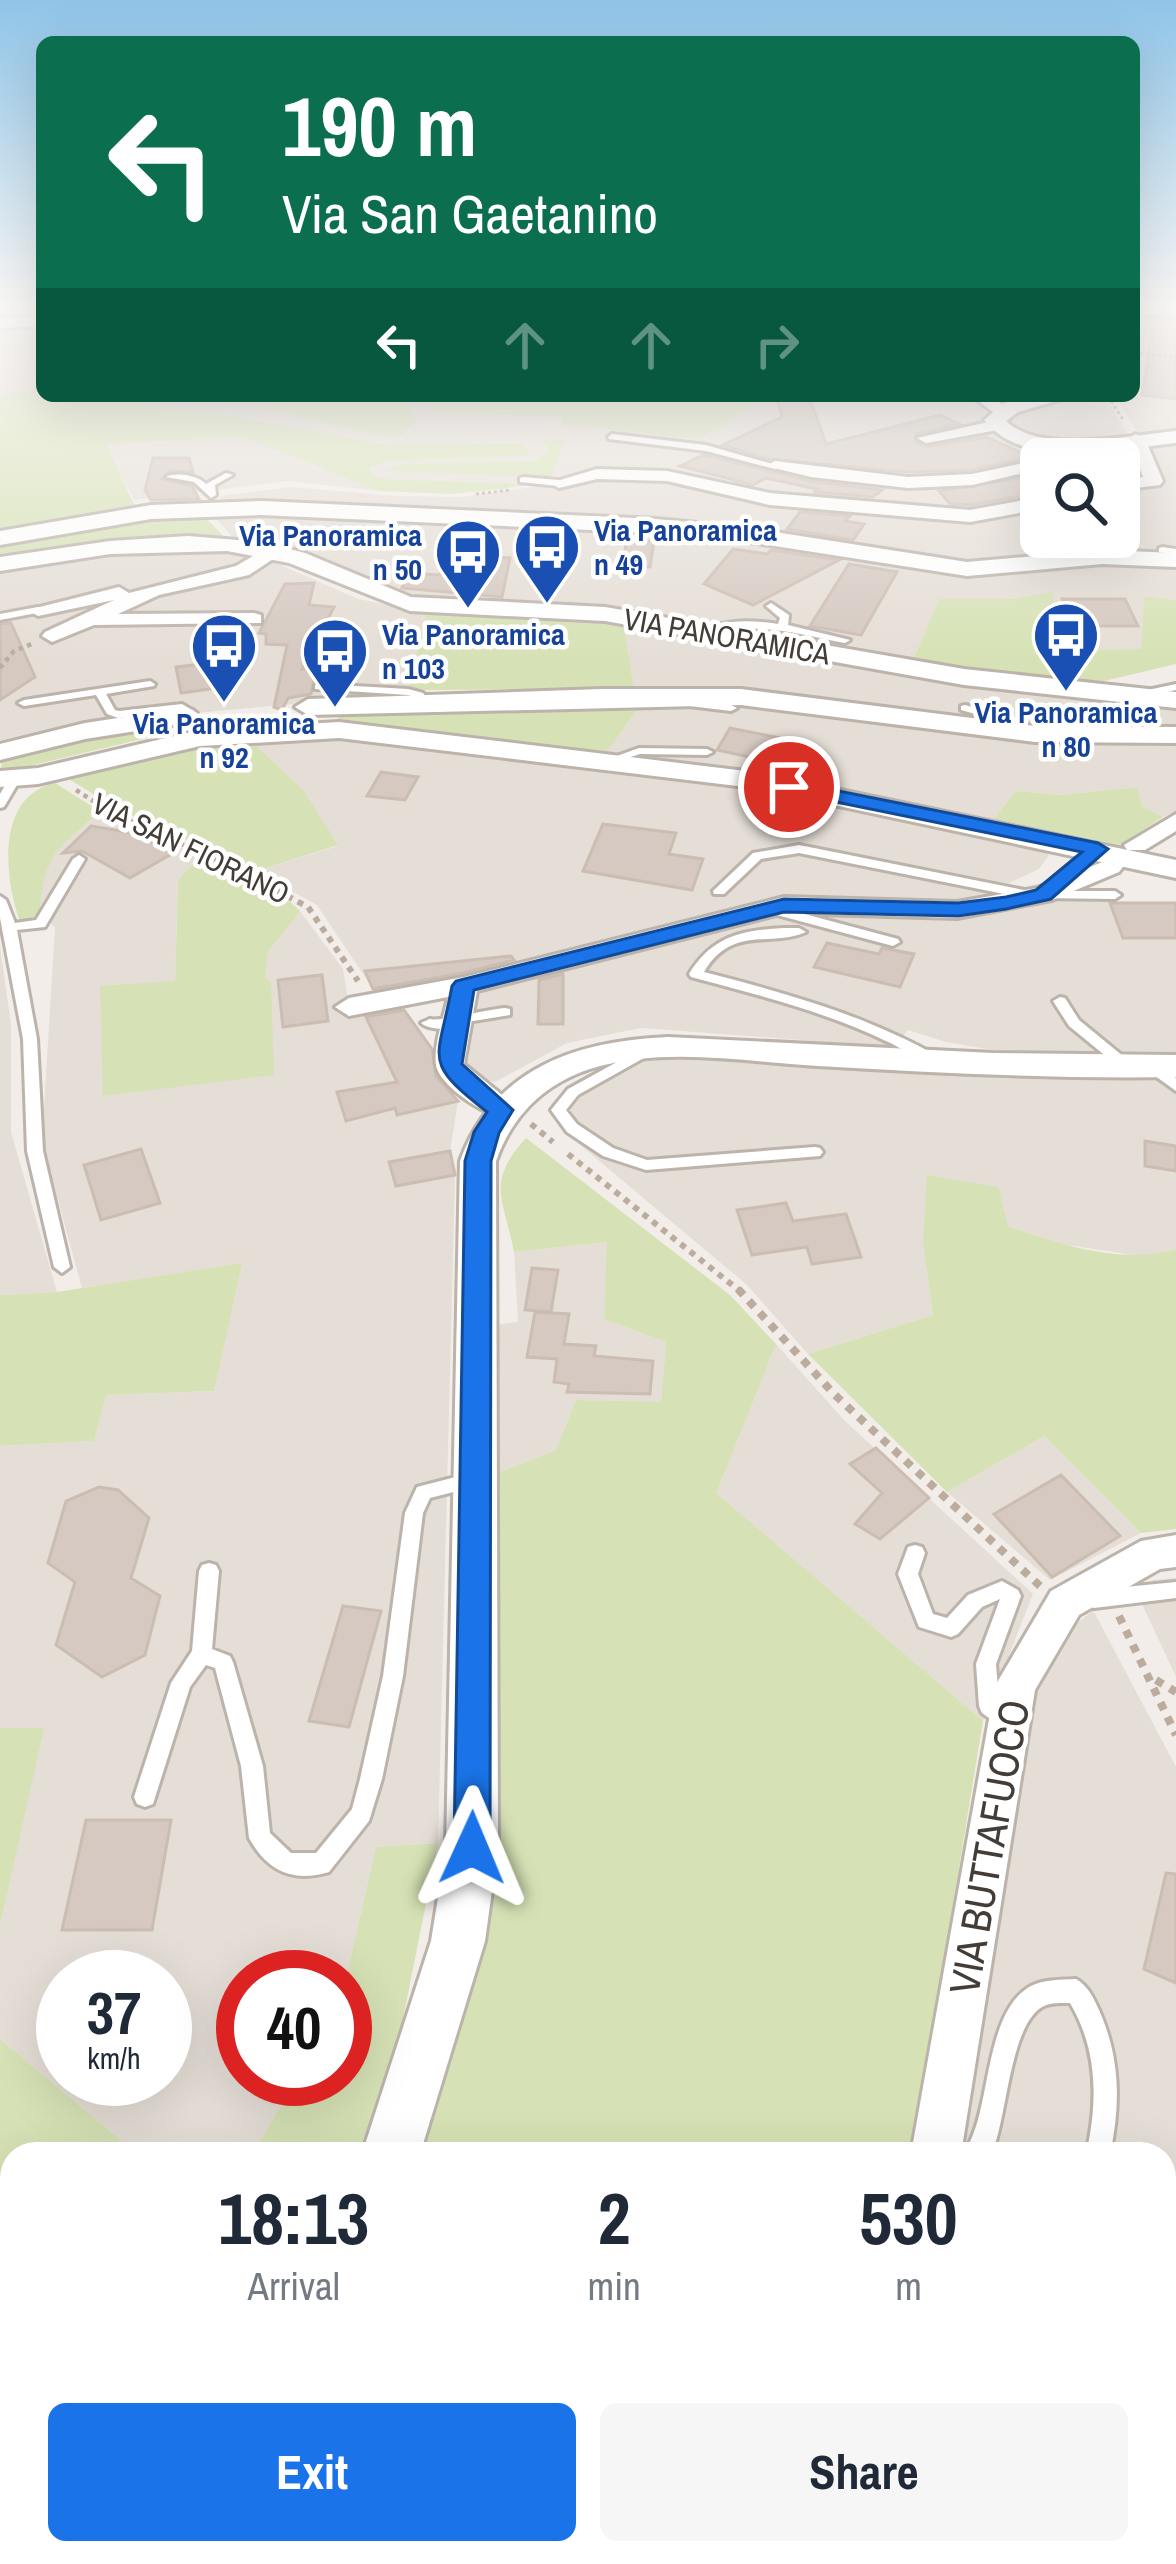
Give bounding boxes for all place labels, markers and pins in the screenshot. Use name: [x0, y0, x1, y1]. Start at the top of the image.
place label: Via Panoramica n 49: [594, 510, 777, 584]
bus stop icon: Via Panoramica n 49: [512, 512, 582, 606]
place label: Via Panoramica n 50: [239, 515, 422, 589]
bus stop icon: Via Panoramica n 50: [433, 517, 503, 611]
bus stop icon: Via Panoramica n 80: [1031, 600, 1101, 694]
bus stop icon: Via Panoramica n 92: [189, 611, 259, 705]
place label: Via Panoramica n 103: [382, 614, 565, 688]
bus stop icon: Via Panoramica n 103: [300, 616, 370, 710]
place label: Via Panoramica n 80: [975, 692, 1158, 766]
place label: Via Panoramica n 92: [133, 703, 316, 777]
pin: [738, 736, 840, 838]

